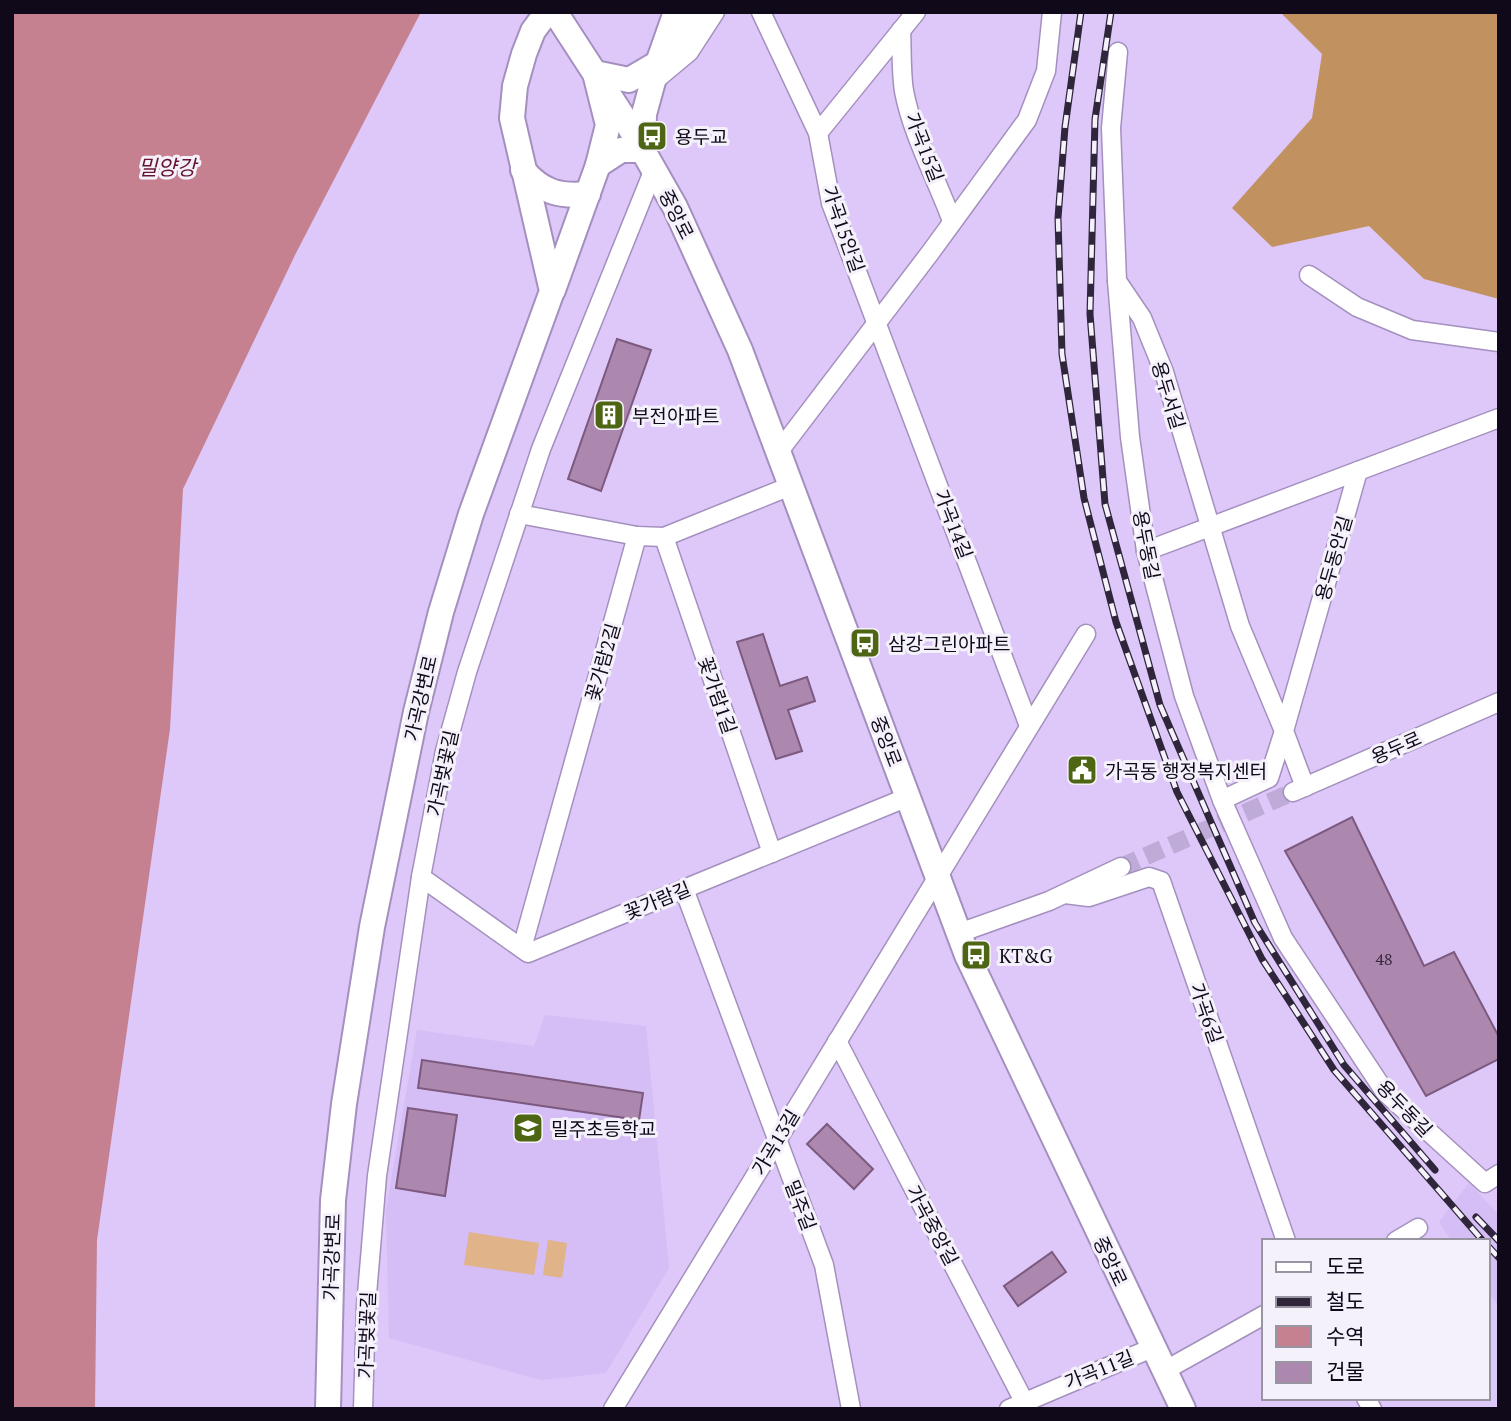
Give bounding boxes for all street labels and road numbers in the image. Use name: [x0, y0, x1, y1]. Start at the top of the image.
street label: 가곡15길: [900, 109, 950, 185]
street label: 가곡15안길: [817, 182, 871, 276]
street label: 중앙로: [654, 185, 700, 243]
street label: 용두서길: [1147, 358, 1191, 432]
street label: 가곡14길: [929, 486, 979, 562]
street label: 용두동길: [1128, 508, 1166, 582]
street label: 용두동안길: [1309, 513, 1357, 603]
street label: 꽃가람2길: [579, 620, 625, 704]
street label: 가곡강변로: [398, 653, 442, 743]
street label: 꽃가람1길: [693, 653, 743, 737]
street label: 중앙로: [866, 712, 908, 770]
street label: 용두로: [1367, 725, 1425, 769]
street label: 가곡벚꽃길: [421, 728, 463, 818]
street label: 꽃가람길: [620, 875, 694, 925]
street label: 가곡6길: [1185, 979, 1229, 1047]
street label: 용두동길: [1372, 1074, 1438, 1142]
street label: 가곡13길: [746, 1104, 804, 1180]
street label: 밀주길: [780, 1176, 822, 1234]
street label: 가곡중앙길: [901, 1181, 965, 1269]
street label: 가곡강변로: [317, 1213, 345, 1301]
street label: 중앙로: [1089, 1232, 1133, 1290]
street label: 가곡벚꽃길: [352, 1291, 380, 1379]
street label: 가곡11길: [1061, 1344, 1137, 1394]

